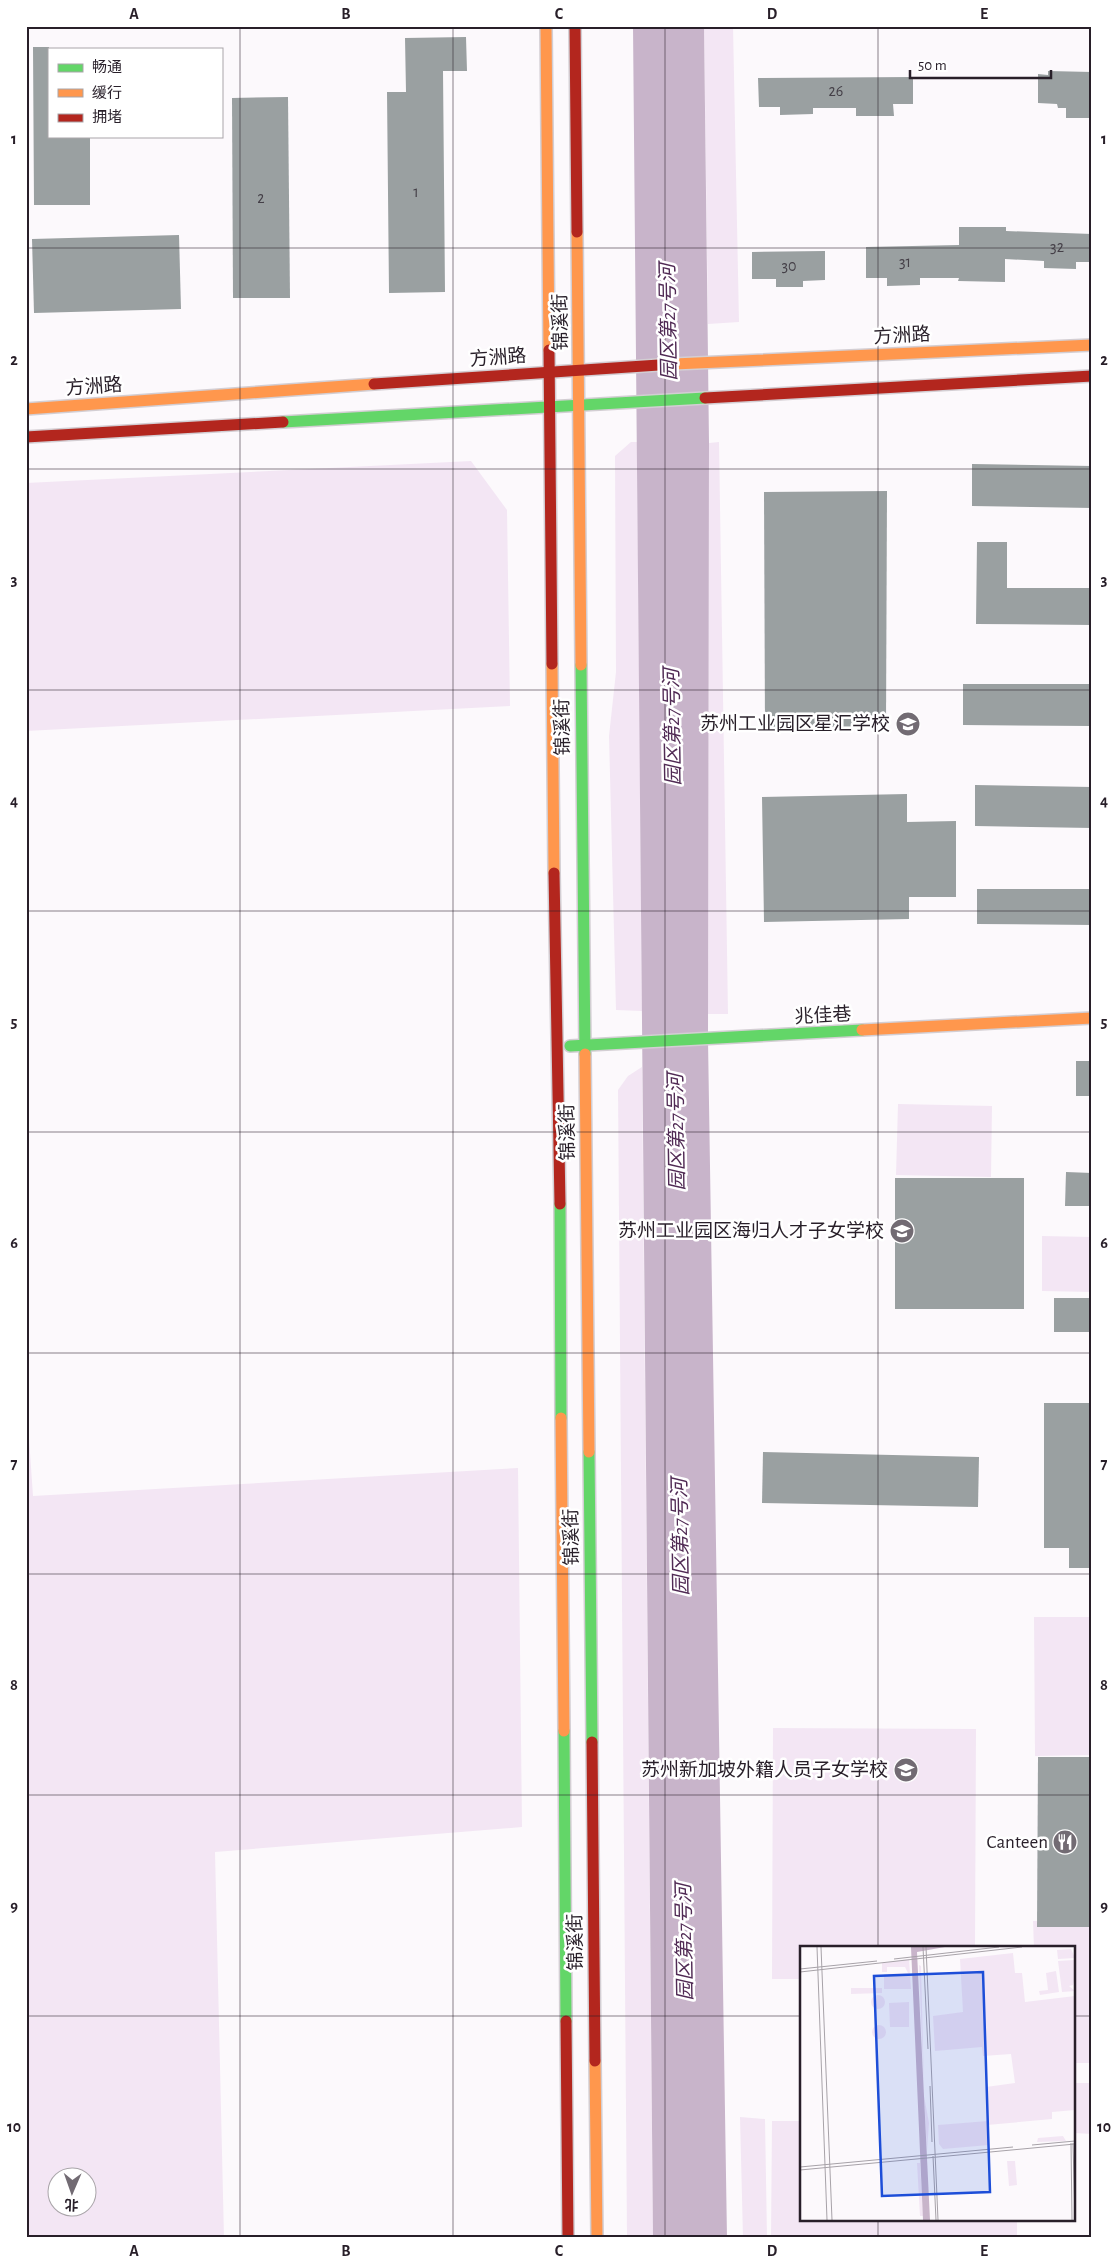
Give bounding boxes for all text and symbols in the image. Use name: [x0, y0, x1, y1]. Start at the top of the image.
text: A: [129, 6, 139, 22]
text: B: [341, 6, 351, 22]
text: C: [555, 6, 564, 22]
text: D: [767, 6, 778, 22]
text: E: [980, 6, 988, 22]
legend: [48, 48, 222, 138]
scale bar: [910, 48, 1052, 80]
text: 50 m: [918, 58, 947, 73]
text: 畅通: [92, 59, 122, 75]
house number: 26: [829, 83, 843, 99]
text: 缓行: [92, 85, 122, 101]
text: 拥堵: [92, 109, 122, 125]
text: 1: [11, 131, 17, 147]
text: 1: [1101, 131, 1107, 147]
house number: 1: [413, 184, 419, 200]
house number: 2: [257, 190, 265, 206]
house number: 32: [1050, 239, 1064, 255]
house number: 31: [899, 254, 911, 270]
house number: 30: [781, 258, 797, 274]
water label: 园区第27号河: [657, 259, 680, 381]
street label: 锦溪街: [549, 293, 571, 351]
street label: 方洲路: [873, 323, 931, 347]
street label: 方洲路: [469, 345, 527, 369]
text: 2: [10, 352, 18, 368]
text: 2: [1100, 352, 1108, 368]
street label: 方洲路: [65, 374, 123, 398]
text: 3: [11, 572, 18, 588]
text: 3: [1101, 572, 1108, 588]
water label: 园区第27号河: [661, 664, 684, 786]
street label: 锦溪街: [551, 698, 573, 756]
school or university icon: 苏州工业园区星汇学校: [895, 711, 921, 737]
place label: 苏州工业园区星汇学校: [700, 713, 890, 734]
text: 4: [10, 793, 18, 809]
text: 4: [1100, 793, 1108, 809]
street label: 兆佳巷: [794, 1003, 852, 1027]
text: 5: [11, 1014, 18, 1030]
text: 5: [1101, 1014, 1108, 1030]
water label: 园区第27号河: [665, 1069, 688, 1191]
street label: 锦溪街: [556, 1103, 578, 1161]
school or university icon: 苏州工业园区海归人才子女学校: [889, 1218, 915, 1244]
place label: 苏州工业园区海归人才子女学校: [618, 1220, 884, 1241]
text: 6: [10, 1235, 18, 1251]
text: 6: [1100, 1235, 1108, 1251]
text: 7: [11, 1456, 18, 1472]
text: 7: [1101, 1456, 1108, 1472]
water label: 园区第27号河: [669, 1474, 692, 1596]
street label: 锦溪街: [560, 1508, 582, 1566]
text: 8: [10, 1677, 18, 1693]
text: 8: [1100, 1677, 1108, 1693]
school or university icon: 苏州新加坡外籍人员子女学校: [893, 1757, 919, 1783]
place label: 苏州新加坡外籍人员子女学校: [641, 1759, 888, 1780]
restaurant icon: Canteen: [1052, 1829, 1078, 1855]
place label: Canteen: [987, 1833, 1048, 1852]
water label: 园区第27号河: [673, 1879, 696, 2001]
text: 9: [10, 1898, 18, 1914]
text: 9: [1100, 1898, 1108, 1914]
street label: 锦溪街: [564, 1913, 586, 1971]
inset map: [800, 1946, 1076, 2222]
text: 10: [7, 2119, 21, 2135]
text: 10: [1097, 2119, 1111, 2135]
north arrow: [48, 2166, 98, 2216]
text: 北: [64, 2197, 79, 2212]
text: A: [129, 2243, 139, 2259]
text: B: [341, 2243, 351, 2259]
text: C: [555, 2243, 564, 2259]
text: D: [767, 2243, 778, 2259]
text: E: [980, 2243, 988, 2259]

